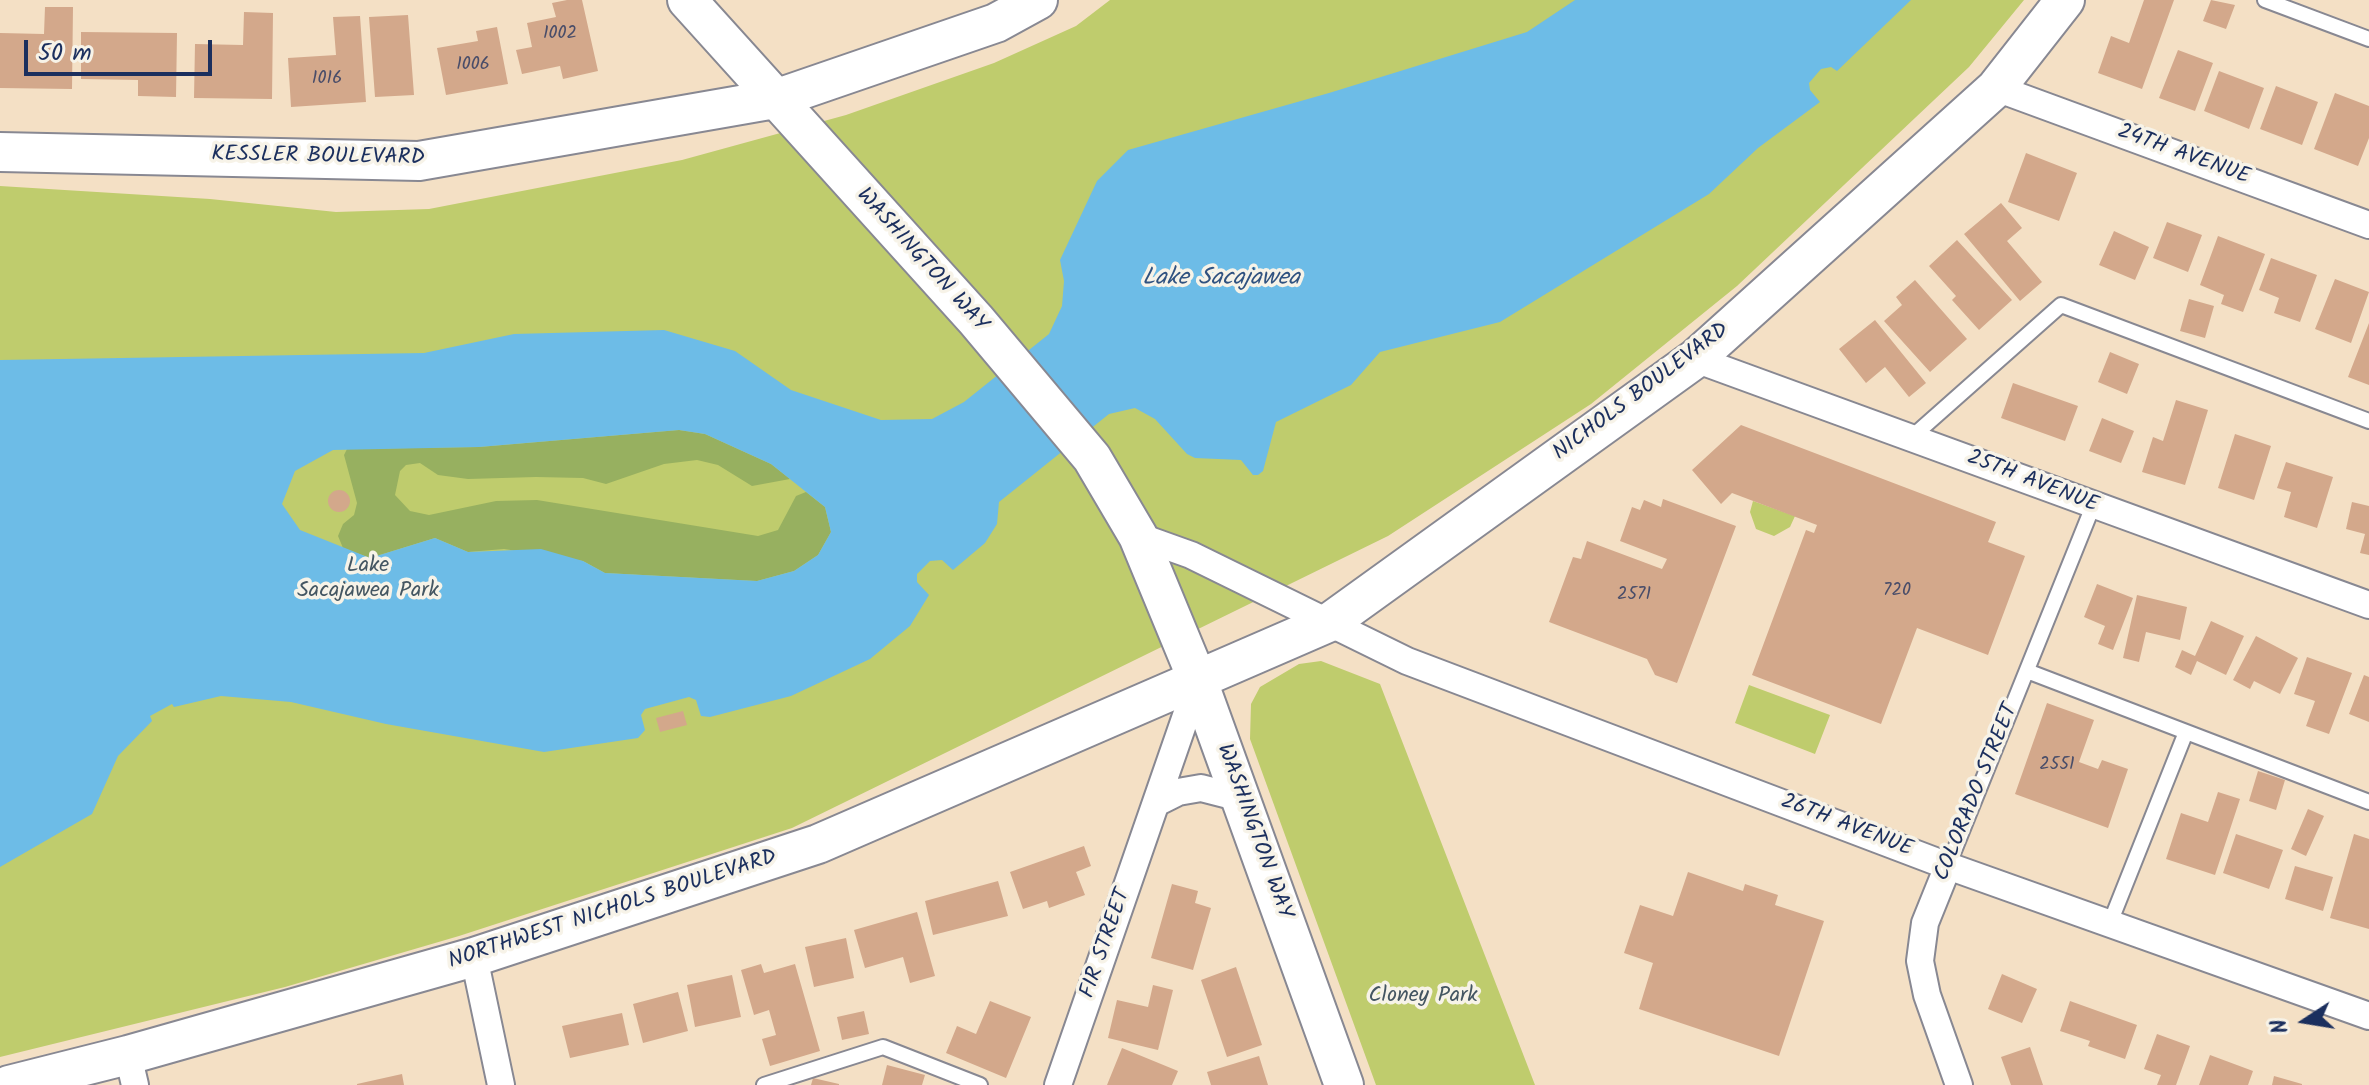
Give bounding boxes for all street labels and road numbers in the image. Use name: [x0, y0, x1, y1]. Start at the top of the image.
street label: 24TH AVENUE: [2113, 120, 2253, 192]
street label: KESSLER BOULEVARD: [211, 143, 425, 173]
street label: WASHINGTON WAY: [850, 184, 992, 338]
street label: NICHOLS BOULEVARD: [1549, 318, 1735, 468]
street label: 25TH AVENUE: [1962, 446, 2102, 520]
street label: COLORADO STREET: [1930, 701, 2026, 885]
street label: WASHINGTON WAY: [1209, 741, 1297, 923]
street label: 26TH AVENUE: [1776, 790, 1916, 864]
street label: NORTHWEST NICHOLS BOULEVARD: [446, 845, 780, 977]
street label: FIR STREET: [1076, 886, 1138, 1002]

